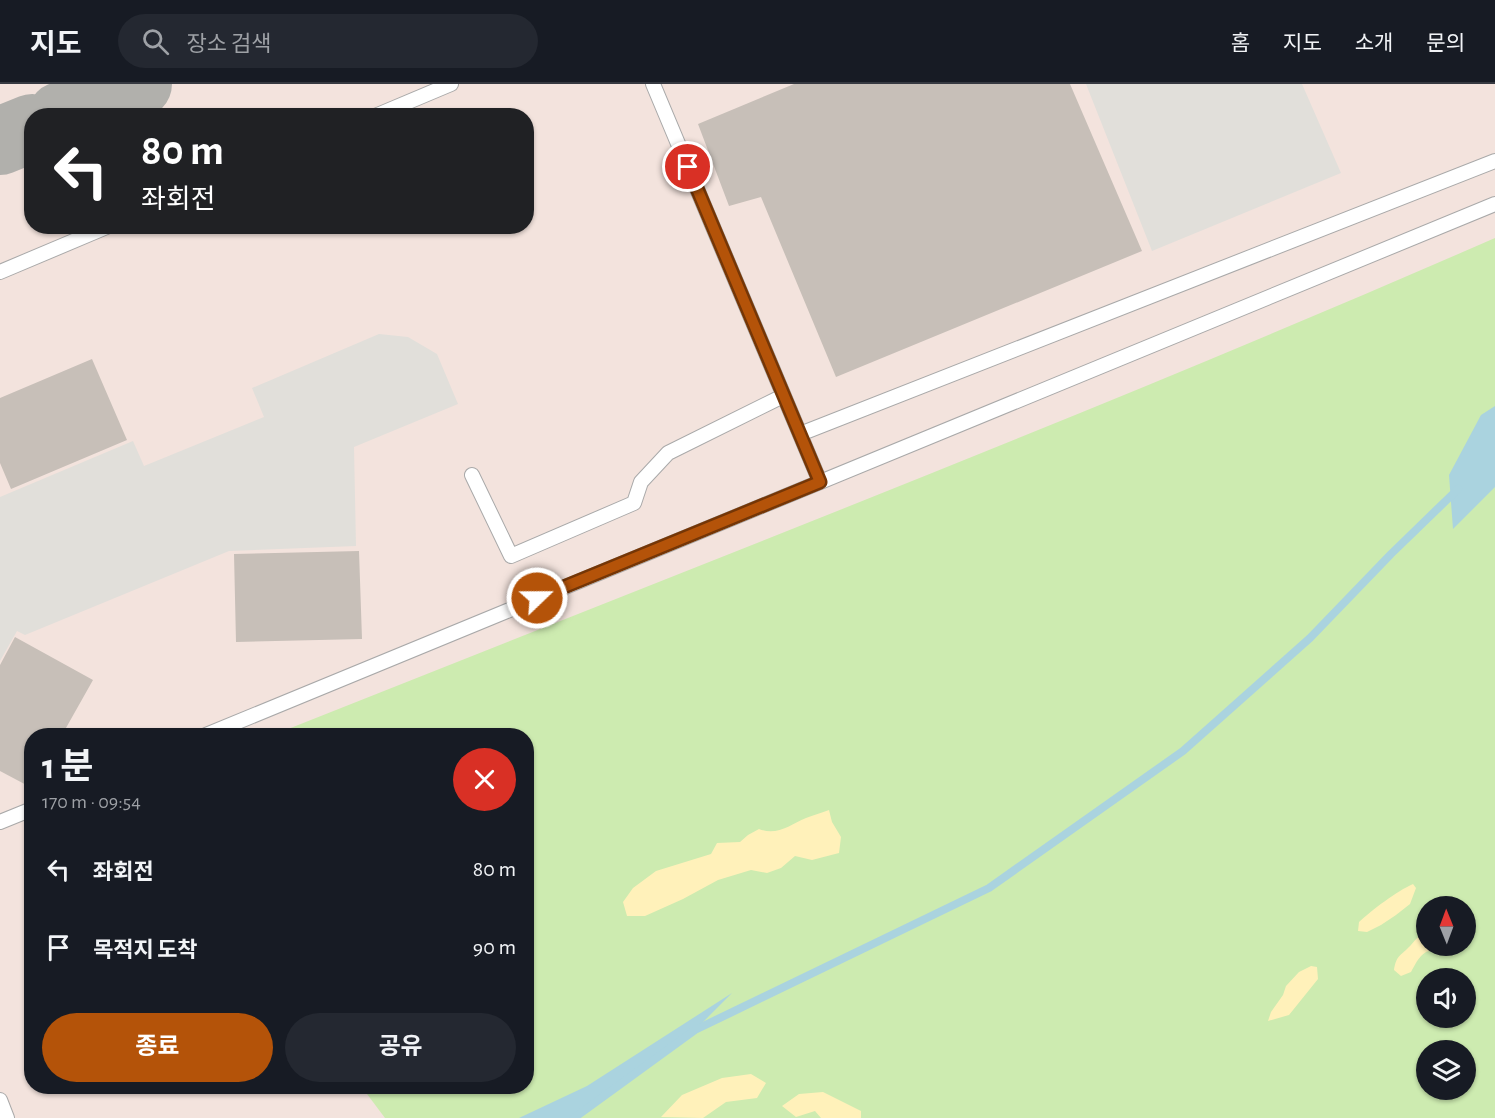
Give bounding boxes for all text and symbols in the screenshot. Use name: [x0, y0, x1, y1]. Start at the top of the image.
search box: [118, 14, 538, 68]
icon: search: [139, 25, 172, 58]
text: 지도: [30, 31, 82, 59]
text: 장소 검색: [187, 33, 271, 55]
text: 홈: [1231, 33, 1250, 54]
text: 지도: [1283, 33, 1322, 54]
text: 소개: [1355, 33, 1393, 54]
text: 문의: [1426, 33, 1465, 54]
text: 80 m: [141, 130, 224, 172]
icon: left: [42, 132, 120, 210]
pin: [662, 141, 713, 192]
icon: arrive: [671, 150, 704, 183]
text: 좌회전: [141, 186, 216, 213]
position arrow: [505, 566, 569, 630]
button: close: [453, 748, 516, 811]
text: 1 분: [42, 749, 94, 785]
text: 170 m · 09:54: [42, 792, 141, 812]
icon: left: [42, 853, 75, 886]
text: 80 m: [473, 858, 516, 880]
text: 좌회전: [93, 861, 154, 883]
north arrow: [1416, 896, 1476, 956]
map controls: [1416, 896, 1476, 1100]
icon: arrive: [42, 931, 75, 964]
text: 90 m: [473, 936, 516, 958]
text: 목적지 도착: [93, 939, 198, 961]
button: sound: [1416, 968, 1476, 1028]
button: 종료: [42, 1013, 273, 1082]
button: 공유: [285, 1013, 516, 1082]
button: layers: [1416, 1040, 1476, 1100]

